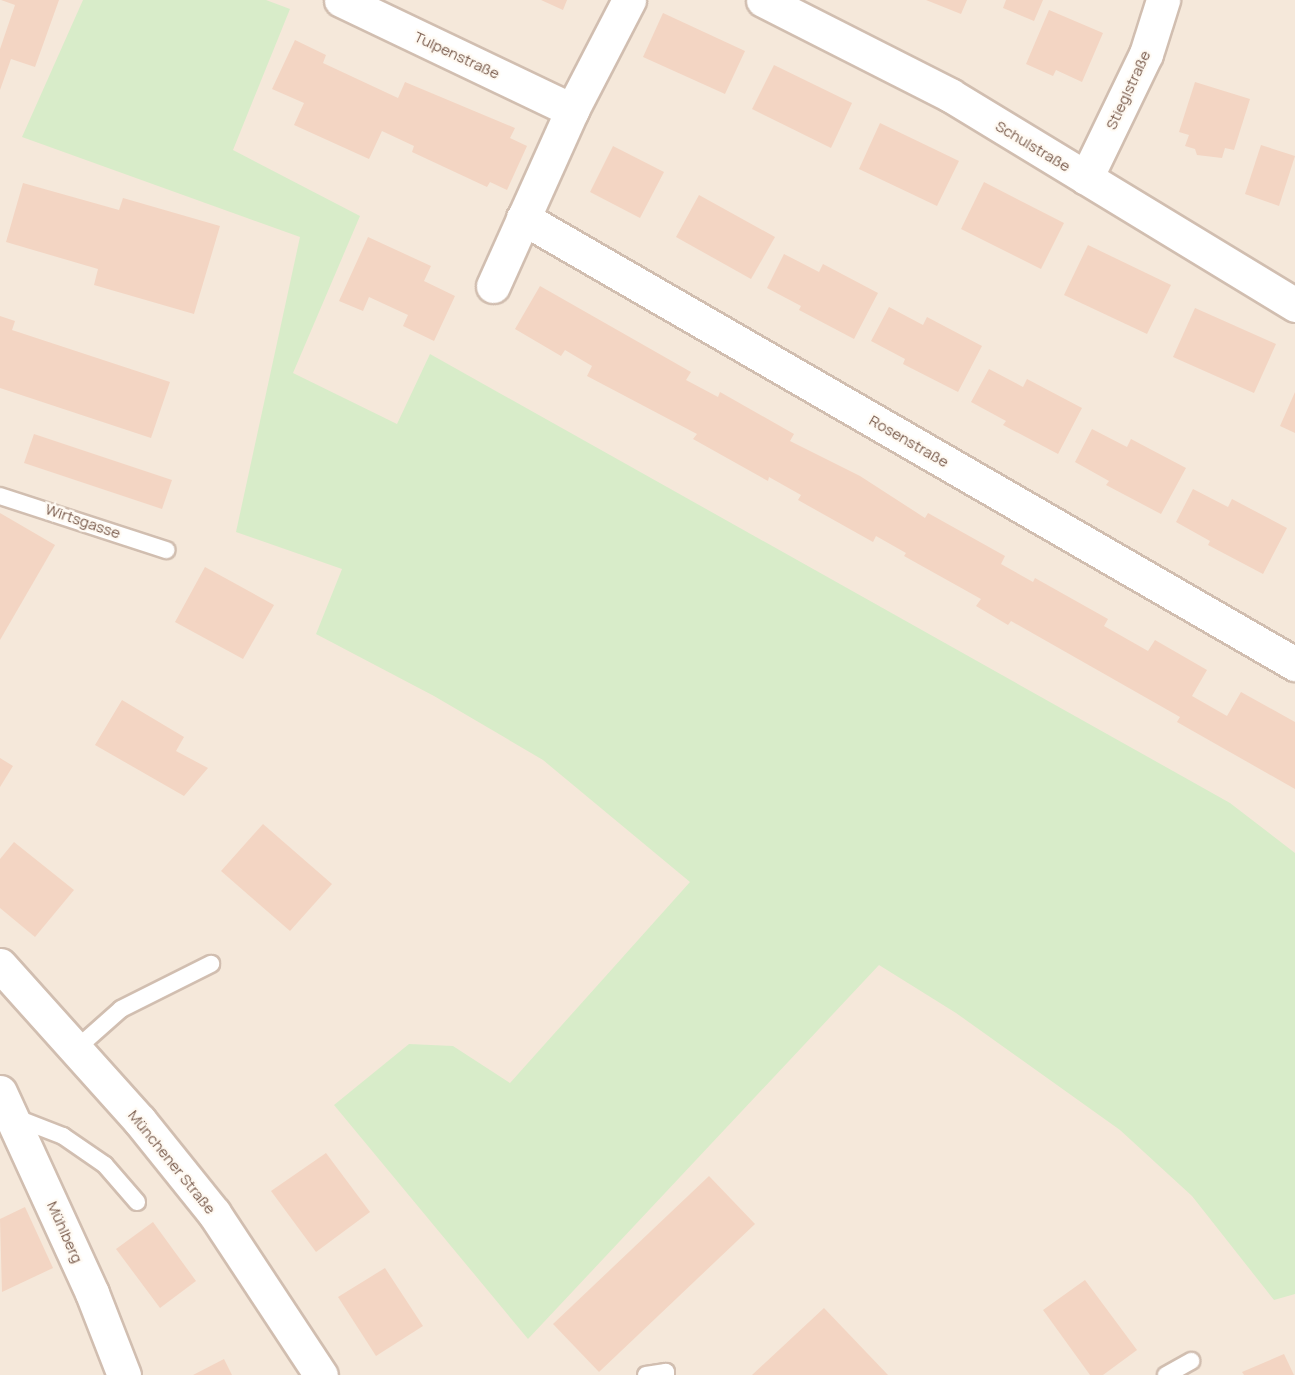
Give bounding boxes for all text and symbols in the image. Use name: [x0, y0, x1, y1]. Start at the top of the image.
street label: Tulpenstraße: [412, 27, 502, 83]
street label: Stieglstraße: [1102, 48, 1154, 132]
street label: Schulstraße: [992, 117, 1074, 175]
street label: Rosenstraße: [866, 411, 952, 471]
street label: Wirtsgasse: [43, 500, 123, 542]
street label: Münchener Straße: [125, 1106, 219, 1218]
street label: Mühlberg: [43, 1198, 87, 1266]

